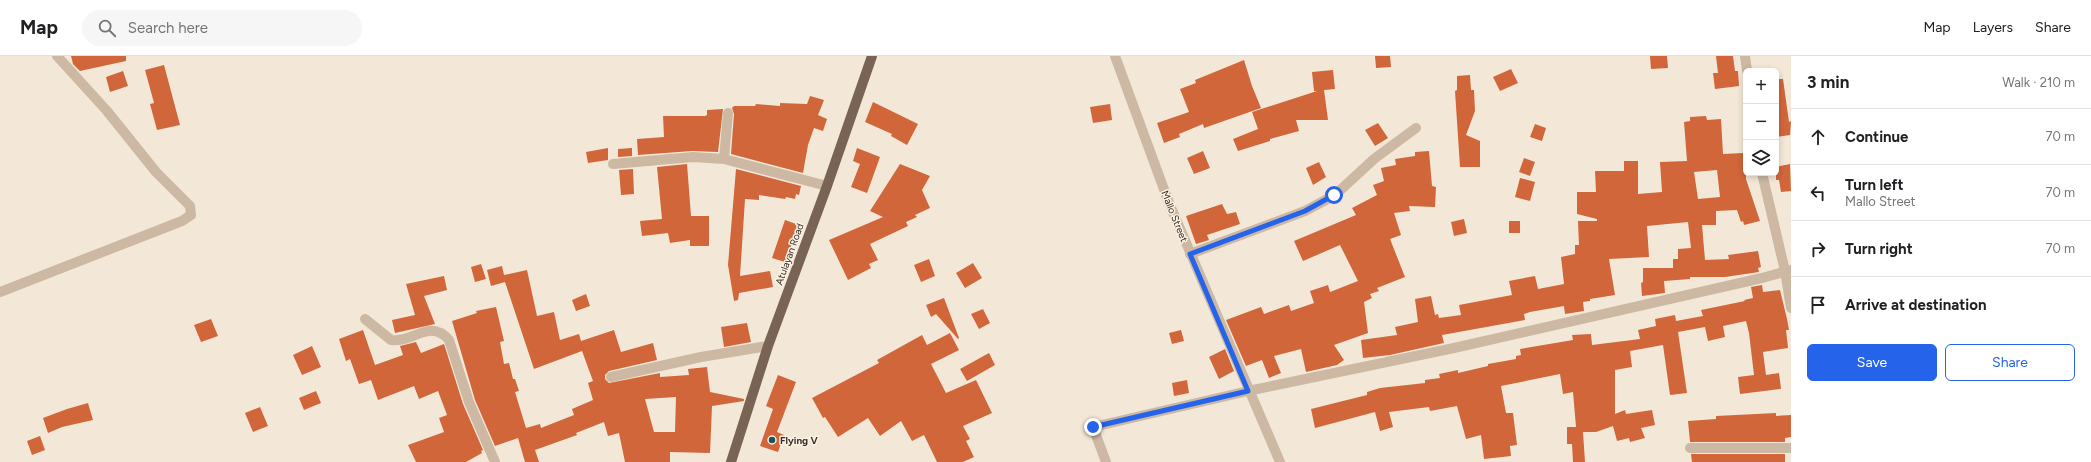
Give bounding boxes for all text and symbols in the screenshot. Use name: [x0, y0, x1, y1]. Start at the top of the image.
search box: [82, 10, 362, 46]
text: Map: [20, 16, 58, 39]
icon: search: [96, 17, 118, 39]
text: Search here: [128, 19, 208, 37]
text: Map: [1923, 19, 1951, 36]
text: Layers: [1973, 19, 2013, 36]
text: Share: [2035, 19, 2071, 36]
map controls: [1743, 68, 1779, 176]
button: +: [1743, 68, 1779, 104]
text: 3 min: [1807, 72, 1849, 92]
text: Walk · 210 m: [2002, 75, 2075, 90]
button: −: [1743, 104, 1779, 140]
icon: ahead: [1807, 126, 1829, 148]
text: Continue: [1845, 128, 1908, 146]
text: 70 m: [2045, 129, 2075, 144]
button: layers: [1743, 140, 1779, 176]
text: Turn left: [1845, 176, 1903, 194]
icon: left: [1807, 182, 1829, 204]
text: 70 m: [2045, 185, 2075, 200]
route start: [1325, 186, 1343, 204]
street label: Mallo Street: [1158, 189, 1191, 244]
text: Mallo Street: [1845, 194, 1916, 209]
street label: Atulayan Road: [772, 221, 807, 287]
icon: right: [1807, 238, 1829, 260]
text: Turn right: [1845, 240, 1913, 258]
text: 70 m: [2045, 241, 2075, 256]
icon: arrive: [1807, 294, 1829, 316]
text: Arrive at destination: [1845, 296, 1986, 314]
button: Save: [1807, 344, 1937, 381]
button: Share: [1945, 344, 2075, 381]
route end: [1084, 418, 1102, 436]
place label: Flying V: [780, 434, 818, 447]
marker: Flying V: [767, 435, 777, 445]

